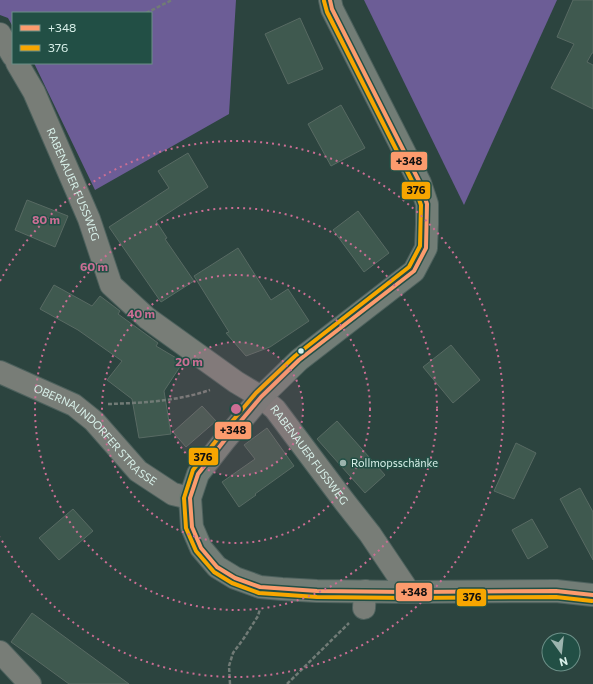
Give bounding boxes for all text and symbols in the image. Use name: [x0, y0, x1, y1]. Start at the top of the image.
legend: [12, 12, 152, 64]
text: +348: [48, 20, 76, 34]
text: 376: [48, 40, 68, 54]
street label: RABENAUER FUSSWEG: [44, 126, 103, 242]
line badge: +348: [390, 151, 428, 171]
text: +348: [396, 154, 422, 167]
line badge: 376: [401, 181, 431, 200]
text: 376: [406, 183, 426, 196]
text: 80 m: [32, 212, 60, 226]
text: 60 m: [80, 259, 108, 273]
text: 40 m: [127, 306, 155, 320]
unlabelled marker: [296, 346, 306, 356]
text: 20 m: [175, 354, 203, 368]
street label: OBERNAUNDORFER STRASSE: [32, 381, 159, 488]
centre of rings: [229, 402, 243, 416]
street label: RABENAUER FUSSWEG: [268, 402, 351, 507]
line badge: +348: [214, 421, 252, 440]
text: +348: [220, 423, 246, 436]
line badge: 376: [188, 447, 219, 466]
text: 376: [193, 450, 213, 463]
place label: Rollmopsschänke: [351, 456, 438, 469]
marker: Rollmopsschänke: [338, 458, 348, 468]
line badge: +348: [395, 582, 433, 602]
text: +348: [401, 585, 427, 598]
line badge: 376: [456, 588, 487, 607]
text: 376: [462, 590, 482, 603]
north arrow: [541, 632, 581, 672]
text: N: [558, 655, 569, 669]

